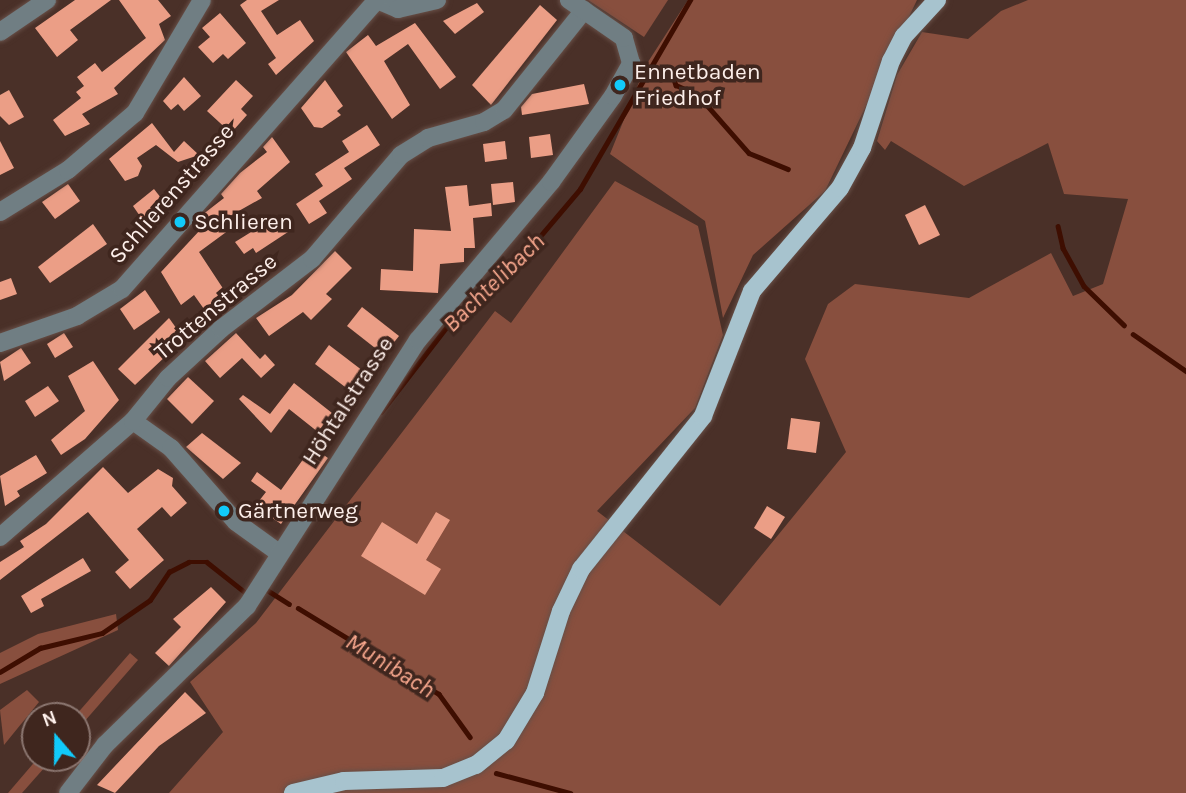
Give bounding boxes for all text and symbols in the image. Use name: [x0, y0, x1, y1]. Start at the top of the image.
place label: Ennetbaden Friedhof: [634, 58, 761, 112]
marker: Ennetbaden Friedhof: [612, 77, 628, 93]
street label: Schlierenstrasse: [104, 118, 240, 270]
place label: Schlieren: [194, 208, 293, 236]
marker: Schlieren: [172, 214, 188, 230]
water label: Bachtelibach: [437, 227, 551, 339]
street label: Trottenstrasse: [149, 248, 283, 366]
street label: Höhtalstrasse: [296, 332, 400, 470]
place label: Gärtnerweg: [238, 497, 358, 525]
marker: Gärtnerweg: [216, 503, 232, 519]
water label: Munibach: [340, 627, 440, 705]
north arrow: [21, 702, 91, 772]
text: N: [39, 706, 60, 732]

